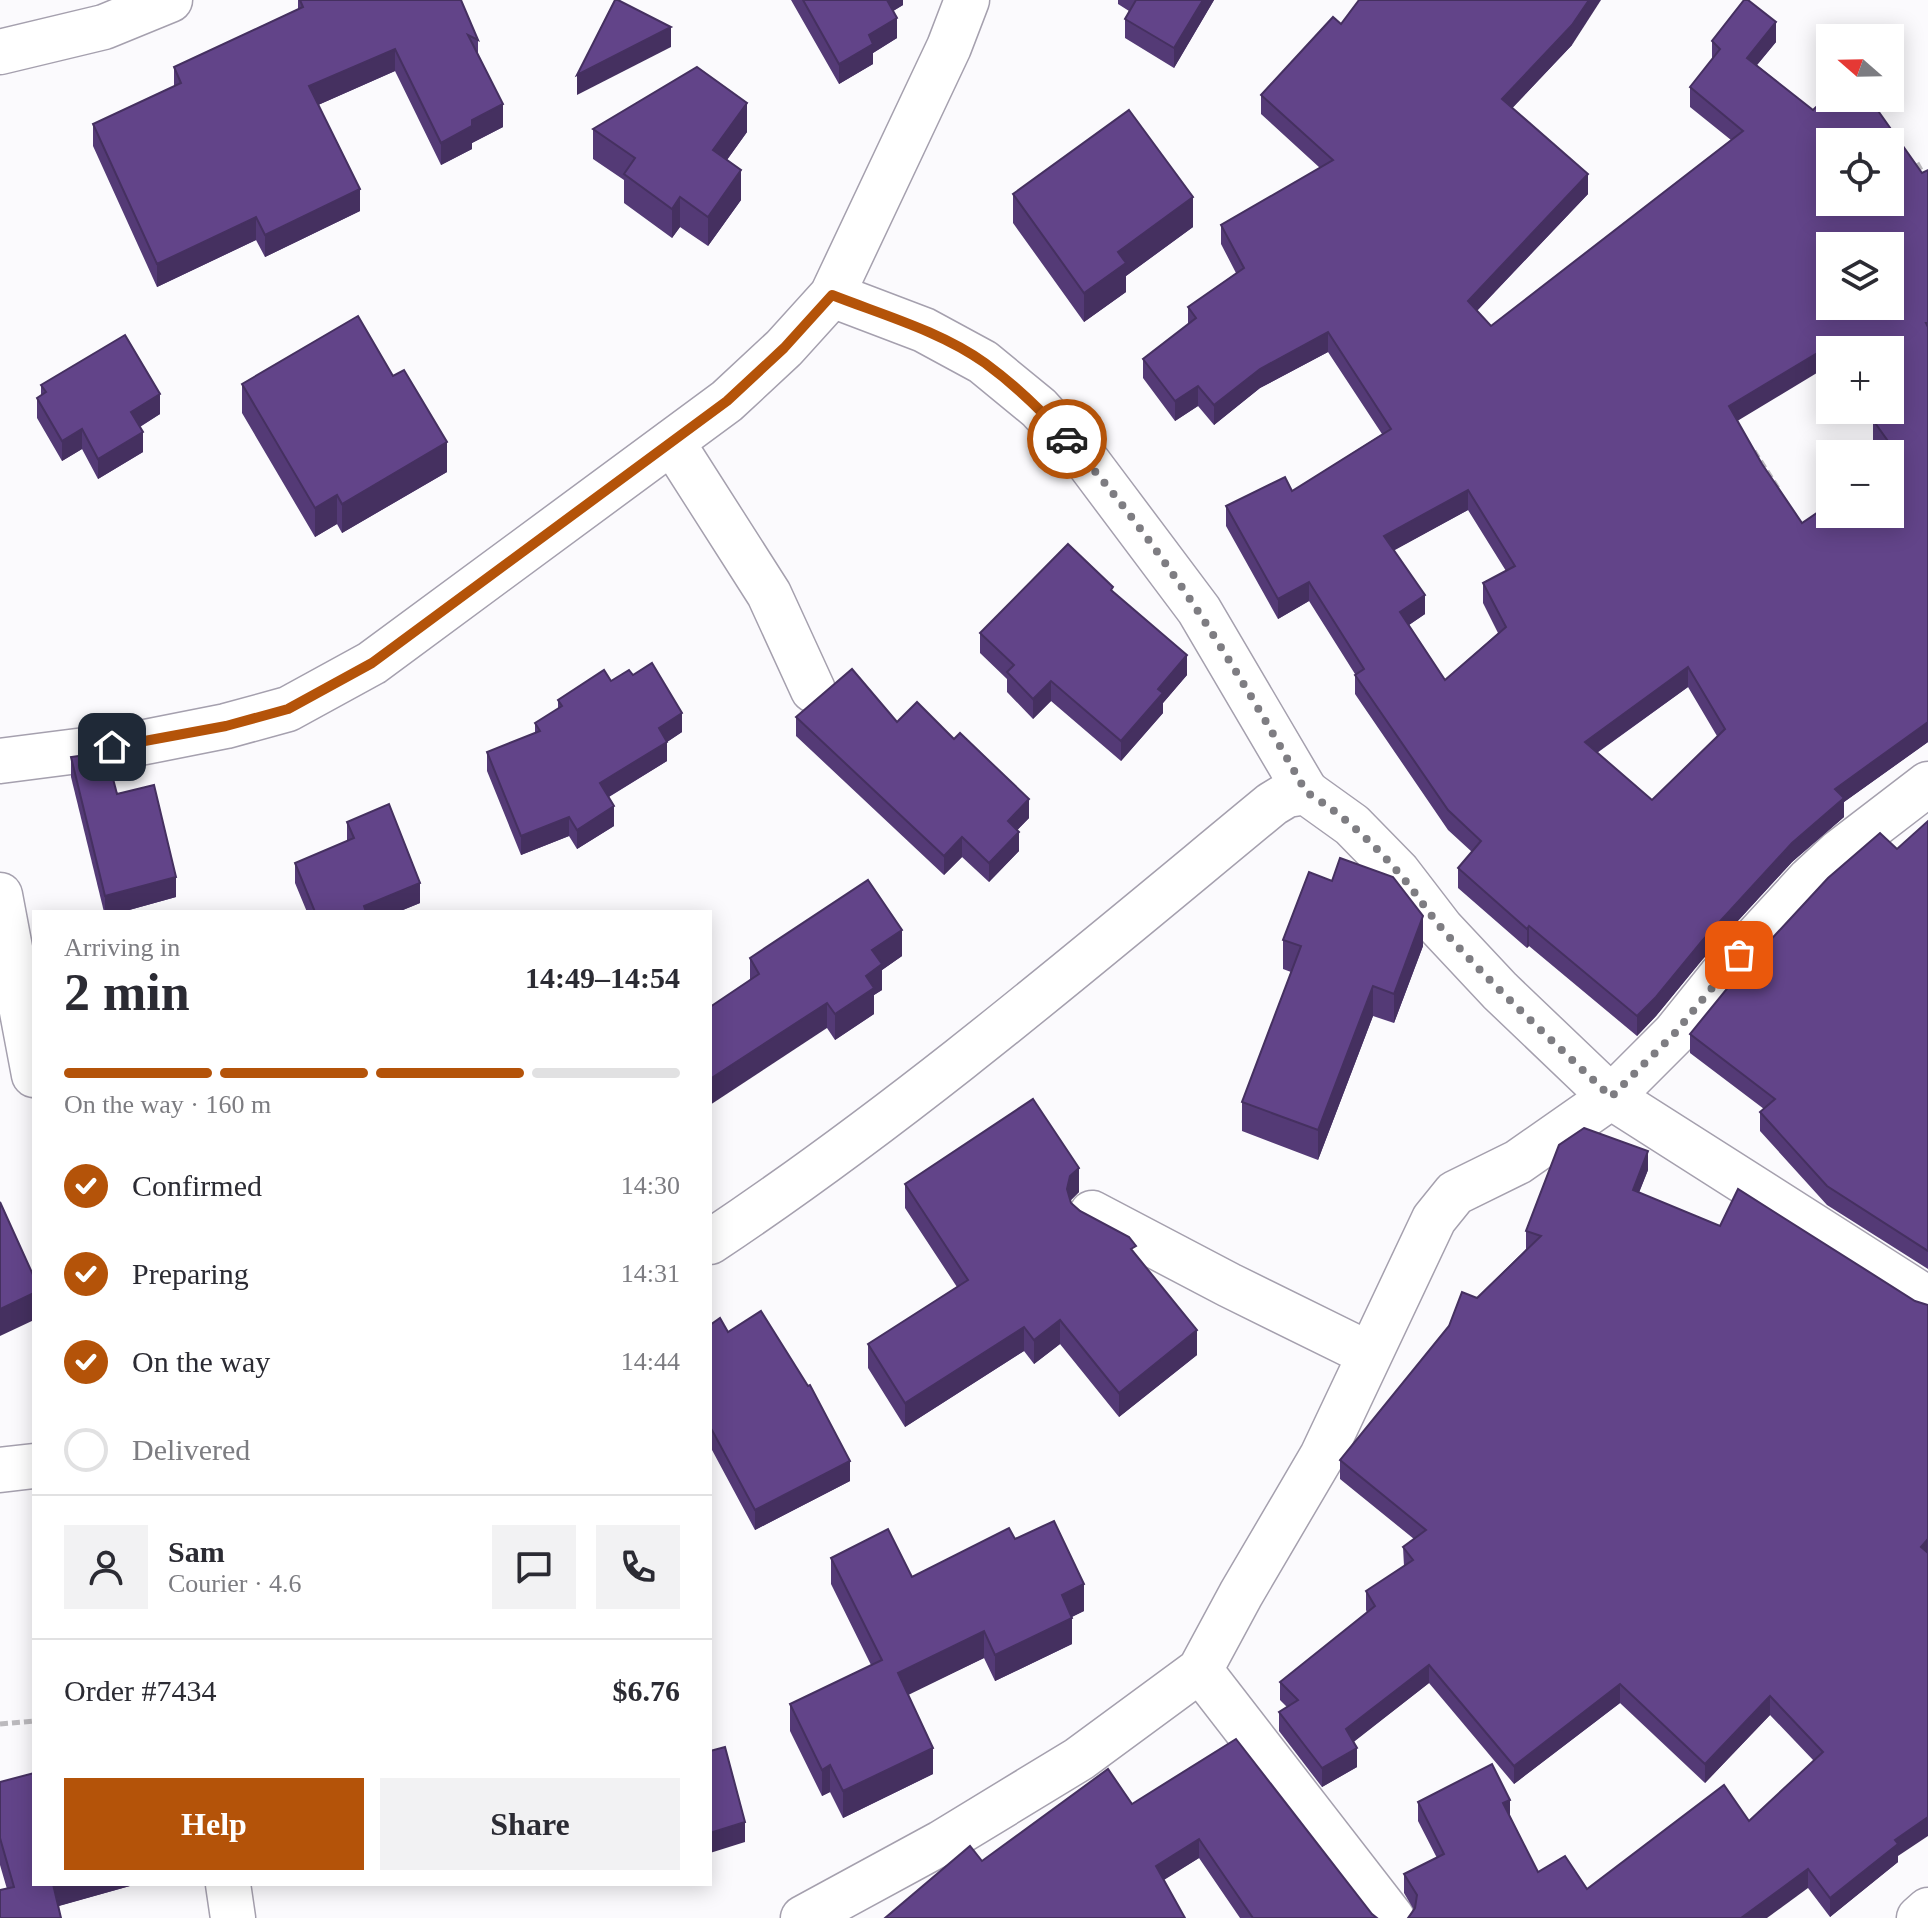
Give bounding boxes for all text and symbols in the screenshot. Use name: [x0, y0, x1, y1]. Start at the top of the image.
north arrow: [1816, 24, 1904, 112]
map controls: [1816, 24, 1904, 528]
button: locate: [1816, 128, 1904, 216]
button: layers: [1816, 232, 1904, 320]
button: +: [1816, 336, 1904, 424]
courier: [1027, 399, 1107, 479]
icon: car: [1045, 417, 1089, 461]
button: −: [1816, 440, 1904, 528]
pin: [78, 713, 146, 781]
icon: home: [90, 725, 134, 769]
pin: [1705, 921, 1773, 989]
text: Arriving in: [64, 933, 180, 962]
icon: bag: [1717, 933, 1761, 977]
text: 14:49–14:54: [525, 961, 680, 994]
text: 2 min: [64, 964, 190, 1021]
text: On the way · 160 m: [64, 1090, 271, 1119]
icon: check: [64, 1164, 108, 1208]
text: Confirmed: [132, 1169, 262, 1202]
text: 14:30: [621, 1171, 680, 1200]
icon: check: [64, 1252, 108, 1296]
text: Preparing: [132, 1257, 249, 1290]
text: 14:31: [621, 1259, 680, 1288]
icon: check: [64, 1340, 108, 1384]
text: On the way: [132, 1345, 270, 1378]
text: 14:44: [621, 1347, 680, 1376]
text: Delivered: [132, 1433, 250, 1466]
button: person: [64, 1525, 148, 1609]
button: chat: [492, 1525, 576, 1609]
button: phone: [596, 1525, 680, 1609]
text: Sam: [168, 1535, 225, 1568]
text: Courier · 4.6: [168, 1569, 302, 1598]
text: Order #7434: [64, 1674, 216, 1707]
text: $6.76: [613, 1674, 680, 1707]
button: Help: [64, 1778, 364, 1870]
button: Share: [380, 1778, 680, 1870]

